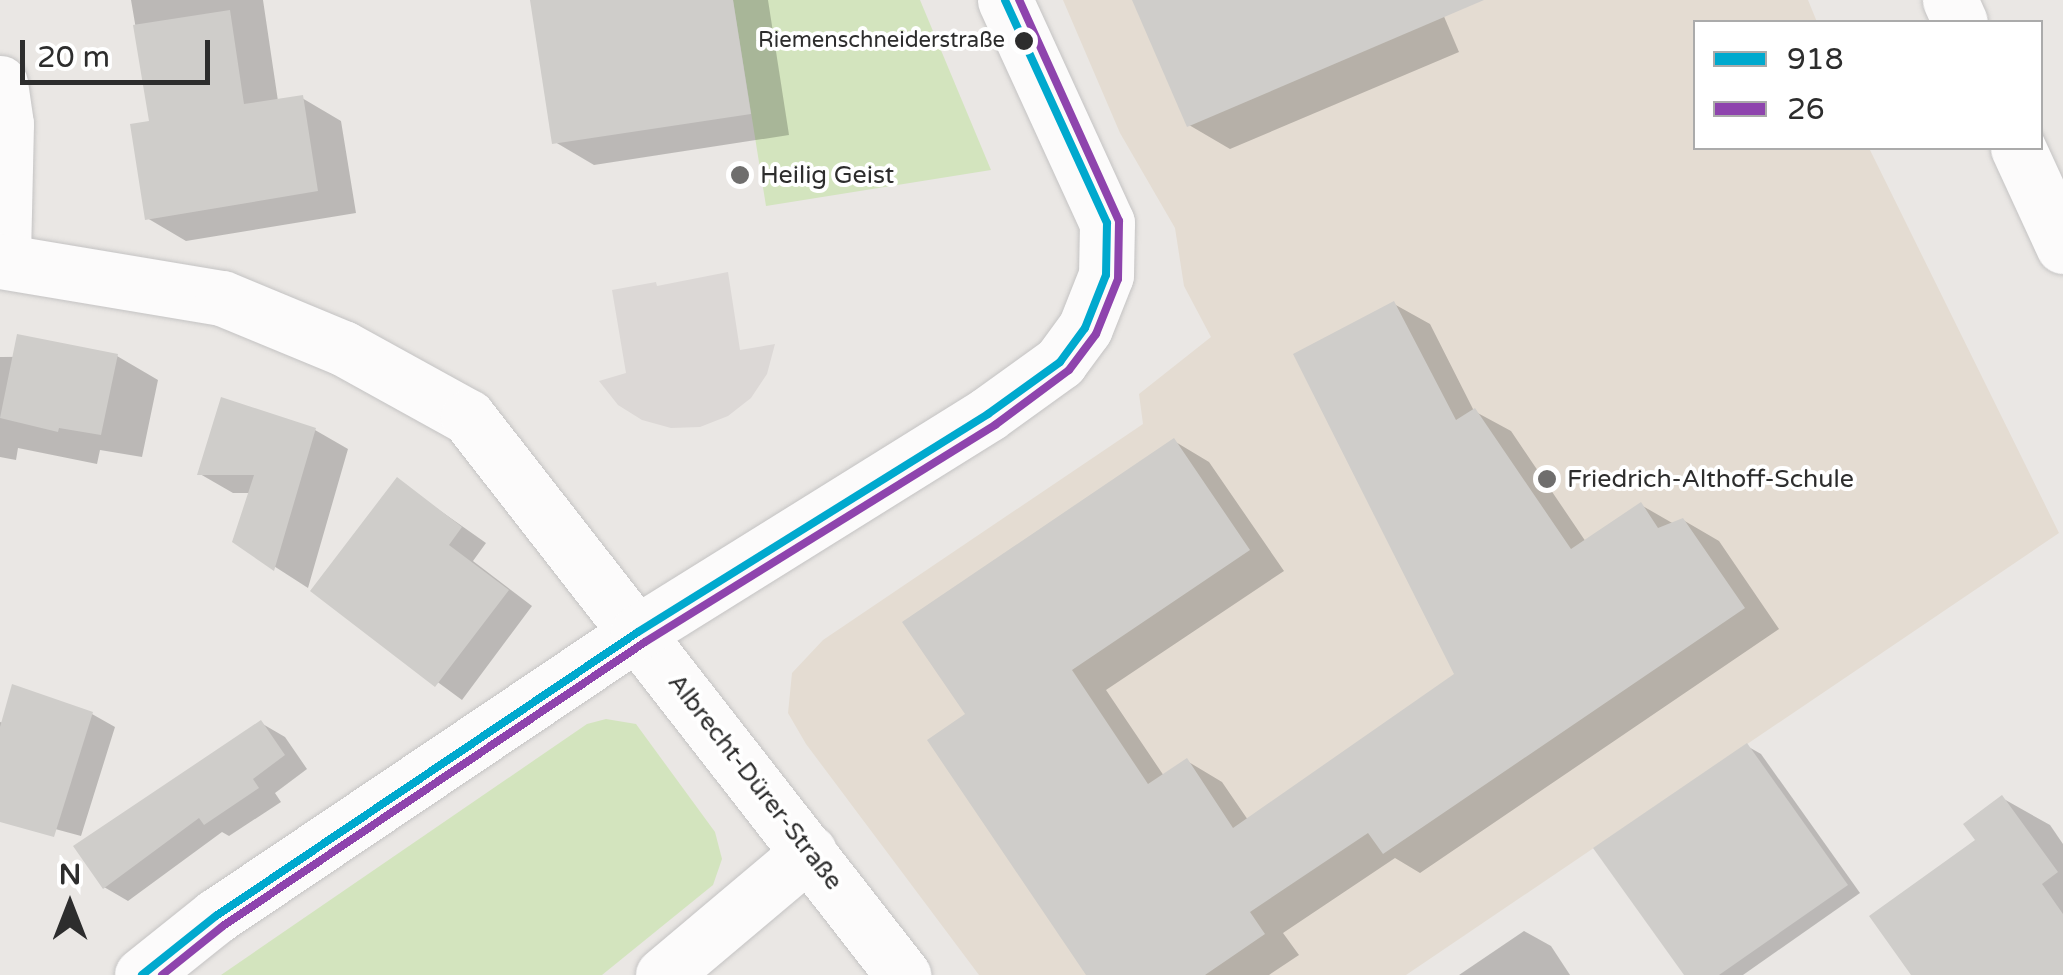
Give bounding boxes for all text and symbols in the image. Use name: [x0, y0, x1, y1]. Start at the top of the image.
scale bar: [25, 20, 215, 82]
legend: [1693, 20, 2043, 150]
place label: Riemenschneiderstraße: [758, 28, 1005, 54]
marker: Riemenschneiderstraße: [1014, 31, 1034, 51]
text: 20 m: [37, 39, 110, 76]
text: 918: [1787, 41, 1844, 78]
text: 26: [1787, 91, 1825, 128]
place label: Heilig Geist: [760, 160, 894, 190]
marker: Heilig Geist: [729, 164, 751, 186]
place label: Friedrich-Althoff-Schule: [1567, 464, 1854, 494]
marker: Friedrich-Althoff-Schule: [1536, 468, 1558, 490]
street label: Albrecht-Dürer-Straße: [661, 668, 849, 896]
north arrow: [20, 855, 120, 955]
text: N: [59, 858, 81, 892]

